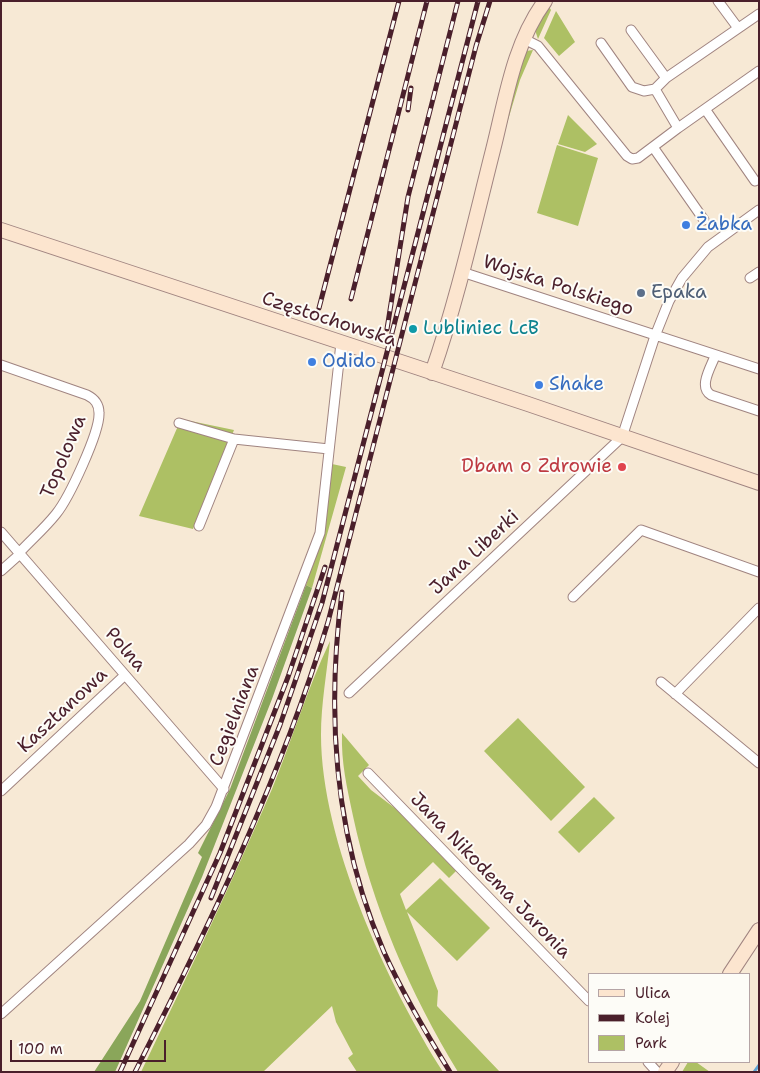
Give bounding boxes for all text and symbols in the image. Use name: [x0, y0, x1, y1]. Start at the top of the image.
place label: Żabka: [696, 214, 752, 236]
marker: Żabka: [680, 219, 692, 231]
street label: Wojska Polskiego: [480, 251, 636, 321]
place label: Epaka: [651, 282, 707, 304]
street label: Częstochowska: [259, 287, 399, 353]
marker: Epaka: [635, 287, 647, 299]
place label: Lubliniec LcB: [423, 318, 539, 340]
marker: Lubliniec LcB: [407, 323, 419, 335]
place label: Odido: [322, 351, 376, 373]
marker: Odido: [306, 356, 318, 368]
place label: Shake: [549, 374, 604, 396]
marker: Shake: [533, 379, 545, 391]
street label: Topolowa: [36, 412, 92, 502]
place label: Dbam o Zdrowie: [461, 456, 612, 478]
marker: Dbam o Zdrowie: [616, 461, 628, 473]
street label: Jana Liberki: [426, 506, 524, 600]
street label: Polna: [100, 623, 150, 677]
street label: Cegielniana: [205, 662, 265, 770]
street label: Kasztanowa: [14, 664, 112, 758]
street label: Jana Nikodema Jaronia: [405, 788, 575, 964]
legend: [588, 973, 750, 1063]
text: Ulica: [635, 983, 670, 1003]
text: Kolej: [635, 1008, 670, 1028]
scale bar: [12, 1030, 169, 1062]
text: Park: [635, 1033, 667, 1053]
text: 100 m: [18, 1039, 63, 1059]

